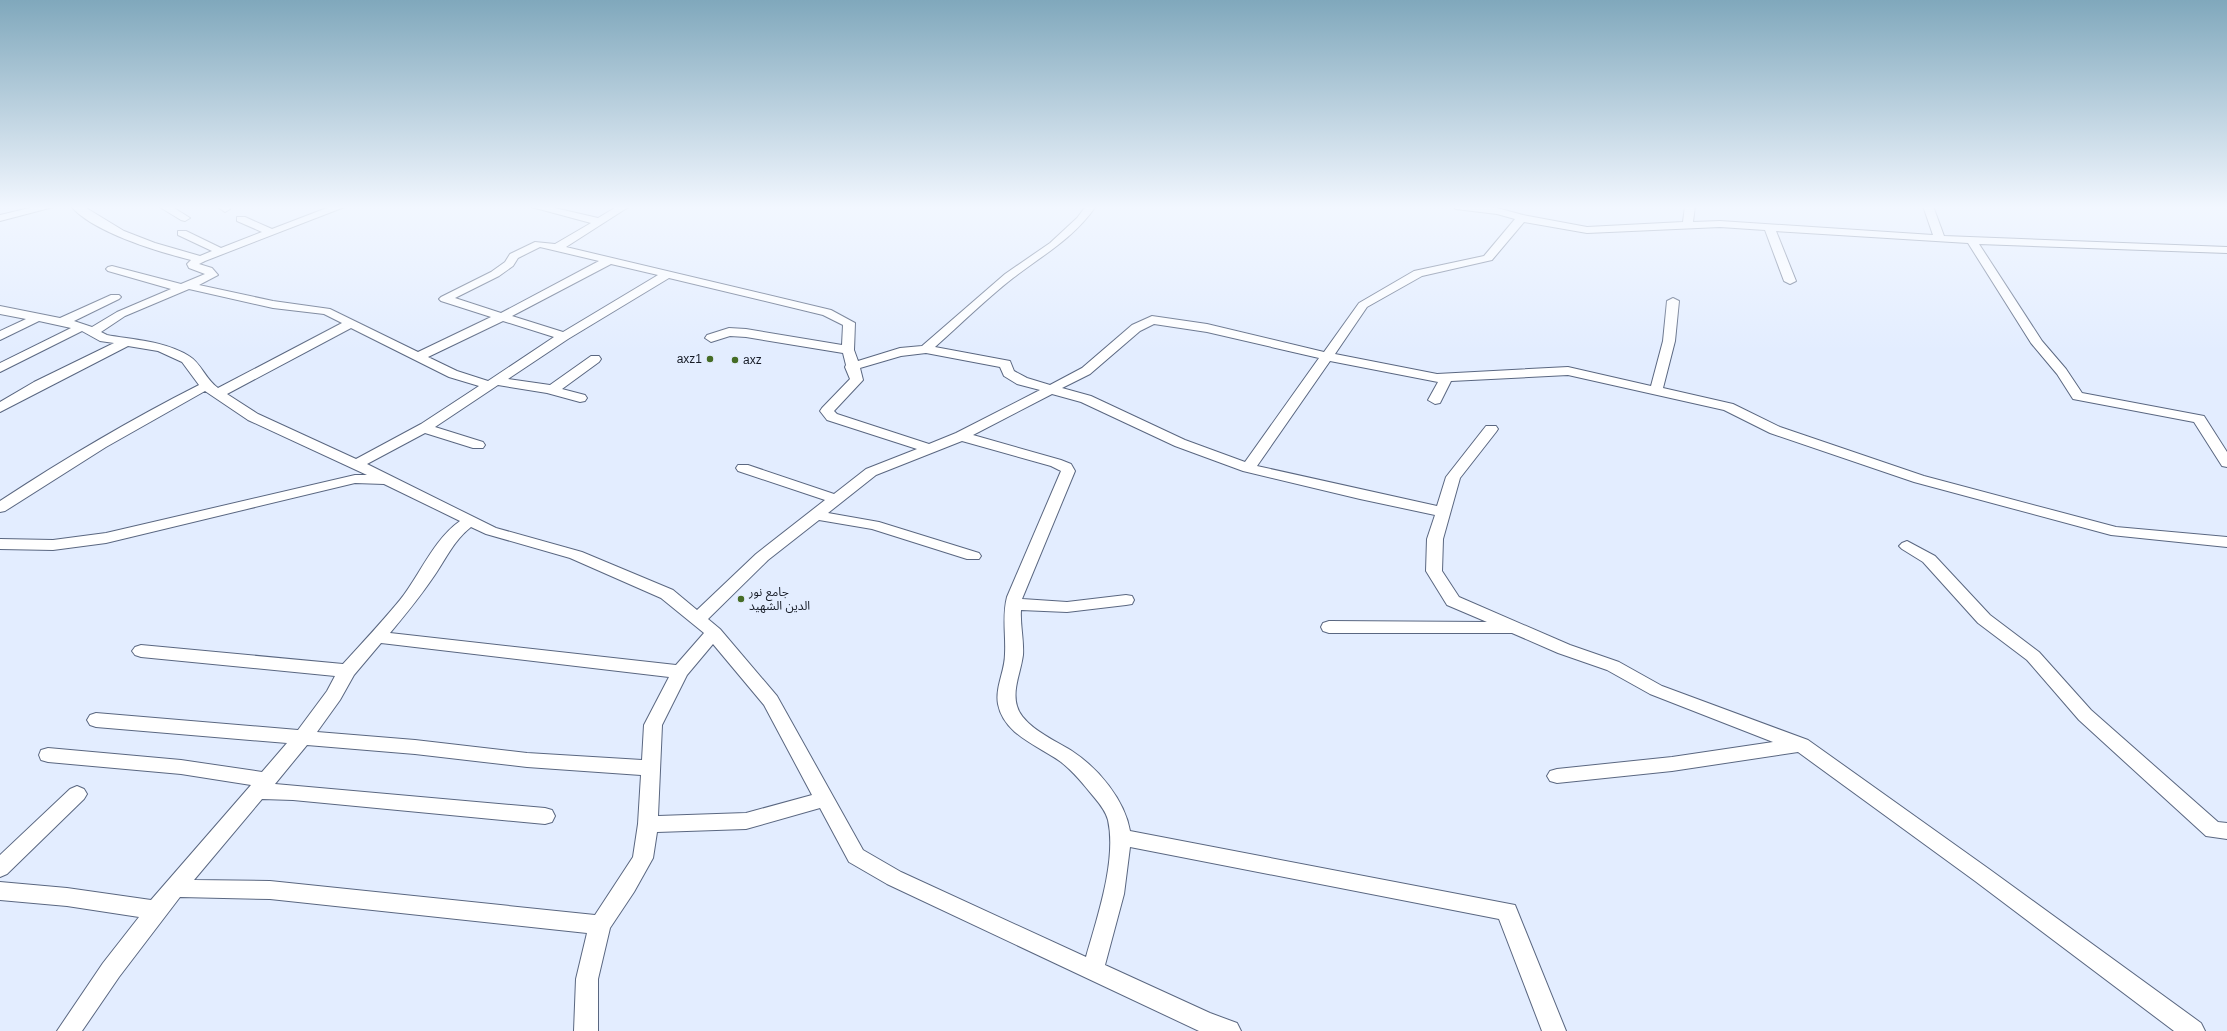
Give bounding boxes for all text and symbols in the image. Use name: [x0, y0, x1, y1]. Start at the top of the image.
place label: axz1: [677, 352, 702, 366]
place label: axz: [743, 353, 762, 367]
marker: axz1: [705, 354, 715, 364]
marker: axz: [730, 355, 740, 365]
place label: جامع نور الدين الشهيد: [748, 585, 810, 613]
marker: جامع نور الدين الشهيد: [736, 594, 746, 604]

